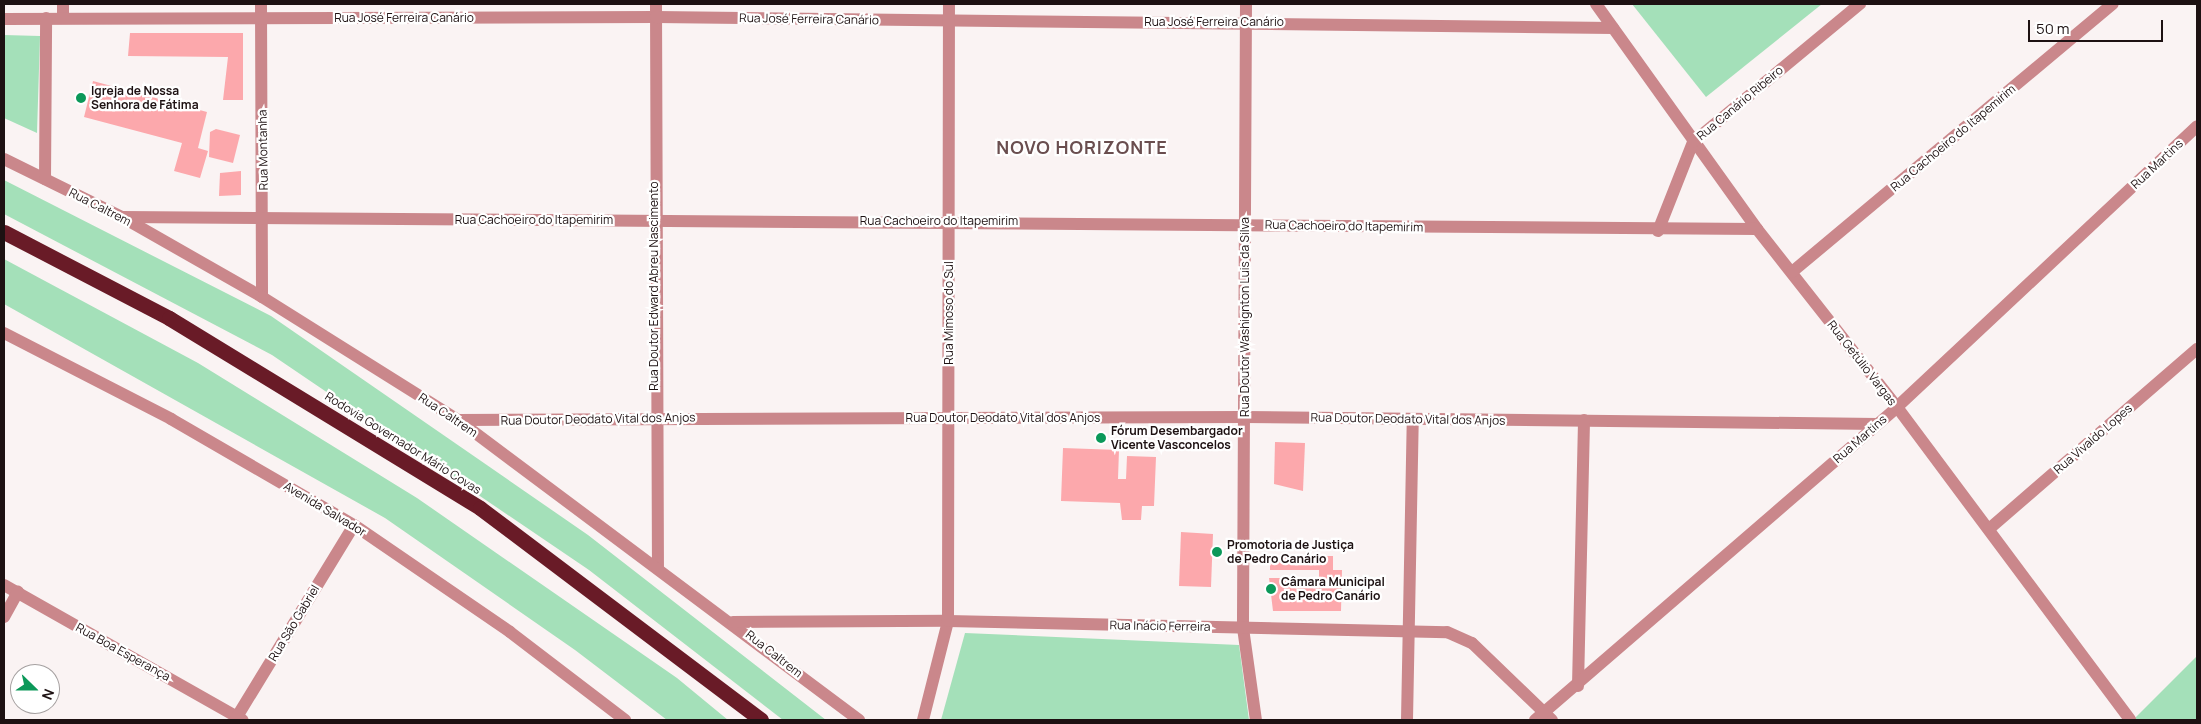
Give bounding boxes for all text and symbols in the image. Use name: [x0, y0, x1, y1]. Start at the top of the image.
scale bar: [2031, 10, 2166, 42]
street label: Rua José Ferreira Canário: [334, 11, 474, 25]
street label: Rua José Ferreira Canário: [739, 11, 879, 27]
street label: Rua José Ferreira Canário: [1144, 15, 1284, 29]
text: 50 m: [2036, 18, 2070, 39]
street label: Rua Canário Ribeiro: [1694, 63, 1786, 143]
street label: Rua Cachoeiro do Itapemirim: [1888, 82, 2018, 194]
place label: Igreja de Nossa Senhora de Fátima: [91, 84, 199, 112]
marker: Igreja de Nossa Senhora de Fátima: [75, 92, 87, 104]
street label: Rua Montanha: [255, 110, 271, 190]
district label: NOVO HORIZONTE: [995, 136, 1169, 158]
street label: Rua Martins: [2128, 136, 2186, 192]
street label: Rua Doutor Edward Abreu Nascimento: [647, 181, 661, 391]
street label: Rua Caltrem: [67, 185, 133, 229]
street label: Rua Cachoeiro do Itapemirim: [455, 213, 613, 227]
street label: Rua Cachoeiro do Itapemirim: [860, 214, 1018, 228]
street label: Rua Doutor Washignton Luis da Silva: [1238, 217, 1252, 417]
street label: Rua Cachoeiro do Itapemirim: [1265, 217, 1423, 235]
street label: Rua Mimoso do Sul: [942, 261, 956, 365]
street label: Rua Getúlio Vargas: [1824, 318, 1900, 408]
street label: Rodovia Governador Mário Covas: [322, 389, 484, 497]
street label: Rua Caltrem: [416, 390, 480, 440]
street label: Rua Vivaldo Lopes: [2051, 401, 2135, 477]
street label: Rua Doutor Deodato Vital dos Anjos: [500, 410, 696, 428]
street label: Rua Doutor Deodato Vital dos Anjos: [1310, 410, 1506, 428]
street label: Rua Doutor Deodato Vital dos Anjos: [906, 411, 1100, 425]
street label: Rua Martins: [1830, 412, 1890, 466]
place label: Fórum Desembargador Vicente Vasconcelos: [1111, 424, 1243, 452]
marker: Fórum Desembargador Vicente Vasconcelos: [1095, 432, 1107, 444]
street label: Avenida Salvador: [281, 479, 369, 539]
place label: Promotoria de Justiça de Pedro Canário: [1227, 538, 1354, 566]
marker: Promotoria de Justiça de Pedro Canário: [1211, 546, 1223, 558]
place label: Câmara Municipal de Pedro Canário: [1281, 575, 1385, 603]
street label: Rua São Gabriel: [266, 582, 322, 664]
marker: Câmara Municipal de Pedro Canário: [1265, 583, 1277, 595]
street label: Rua Inácio Ferreira: [1109, 618, 1211, 634]
street label: Rua Boa Esperança: [73, 620, 173, 684]
street label: Rua Caltrem: [743, 627, 805, 681]
north arrow: [10, 664, 60, 714]
text: N: [38, 686, 59, 703]

